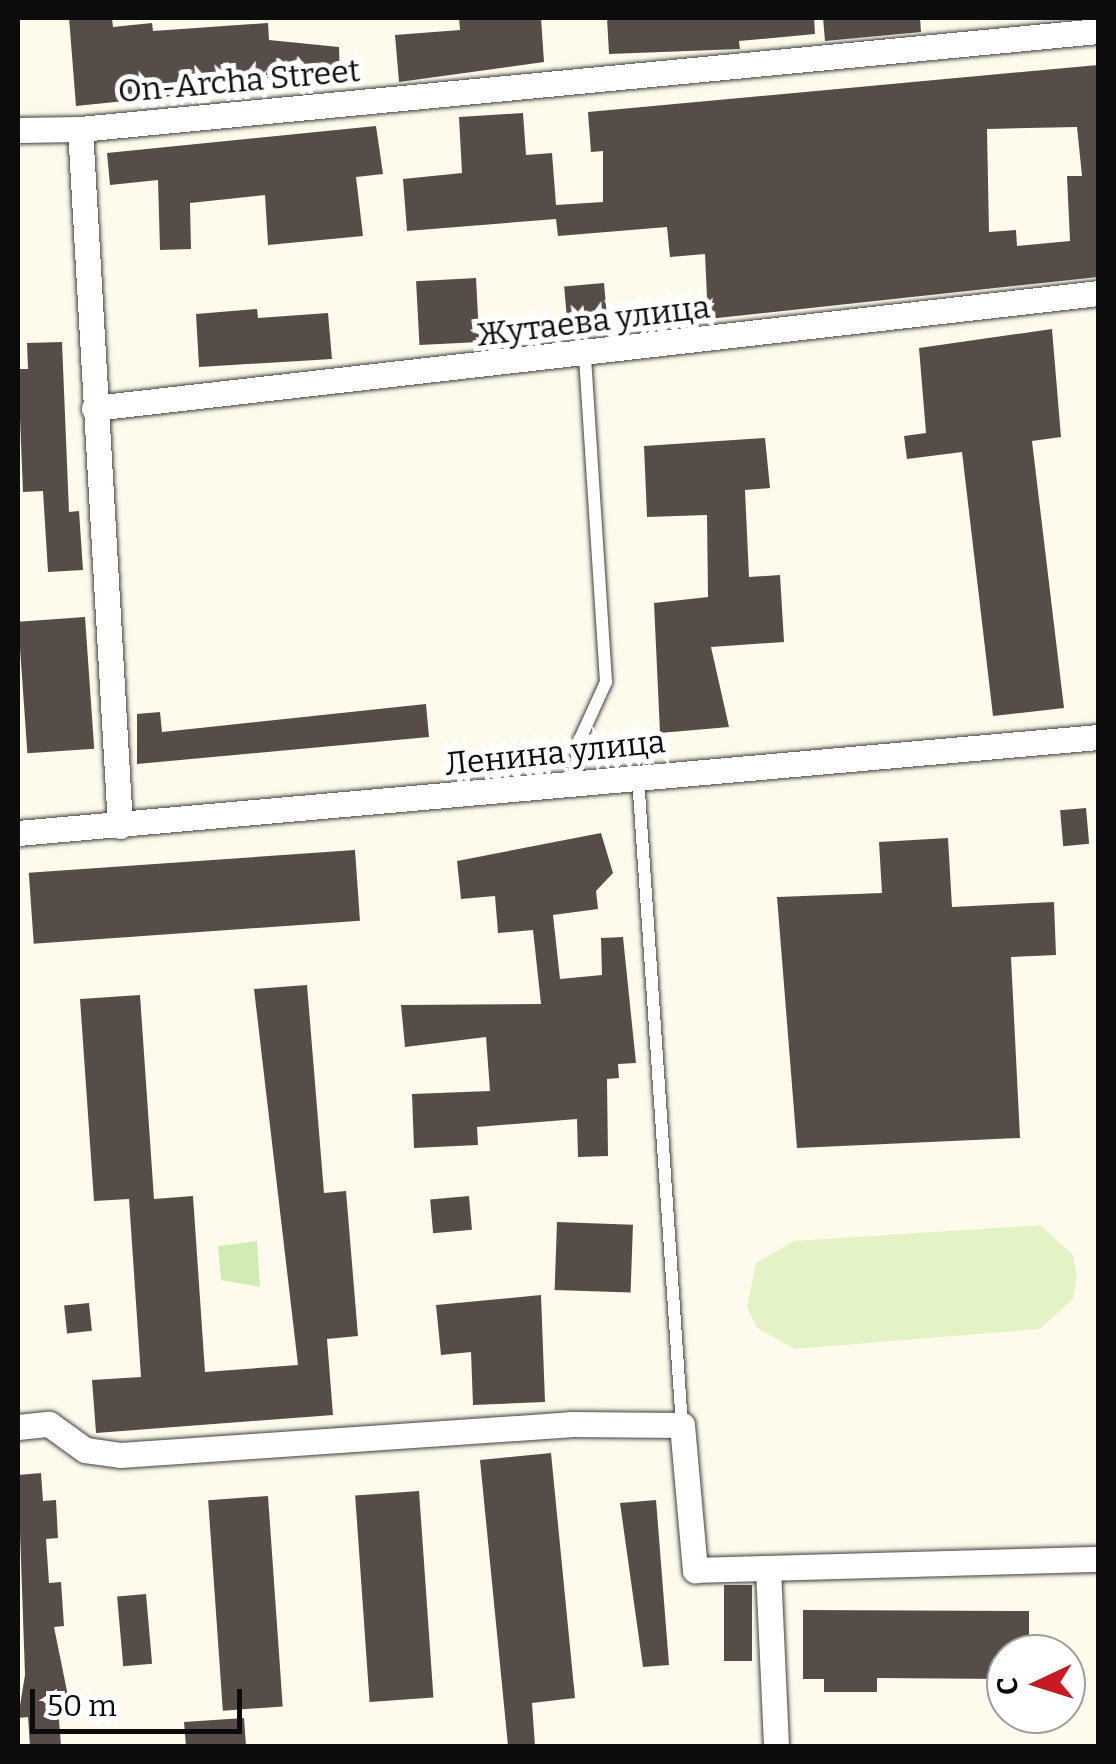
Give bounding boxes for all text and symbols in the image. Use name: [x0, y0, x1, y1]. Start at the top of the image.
street label: On-Archa Street: [116, 51, 362, 111]
street label: Жутаева улица: [474, 288, 712, 354]
street label: Ленина улица: [443, 722, 667, 784]
north arrow: [986, 1634, 1086, 1734]
scale bar: [35, 1669, 248, 1731]
text: С: [990, 1676, 1025, 1696]
text: 50 m: [47, 1688, 117, 1724]

